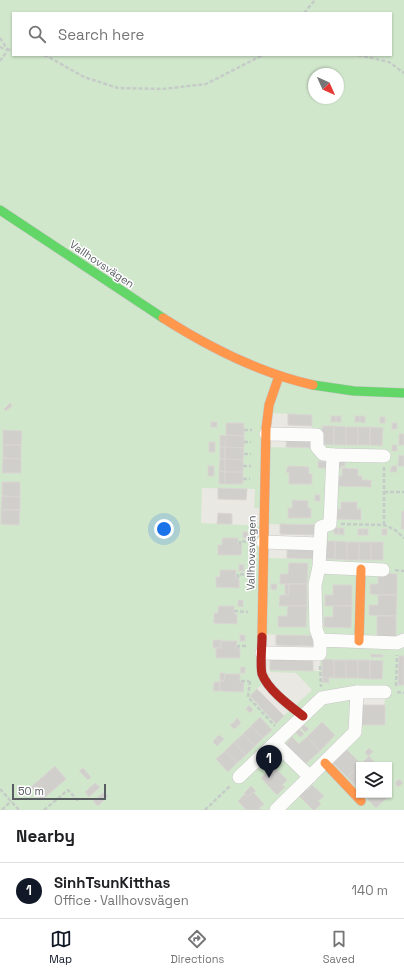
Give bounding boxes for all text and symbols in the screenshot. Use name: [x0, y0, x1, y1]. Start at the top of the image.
search box: [12, 12, 392, 56]
icon: search: [26, 23, 48, 45]
text: Search here: [58, 25, 144, 44]
north arrow: [308, 68, 344, 104]
street label: Vallhovsvägen: [67, 237, 137, 291]
street label: Vallhovsvägen: [243, 515, 259, 591]
your location: [154, 519, 174, 539]
pin: 1: [256, 745, 282, 778]
map controls: [356, 762, 392, 798]
button: layers: [356, 762, 392, 798]
scale bar: [12, 782, 106, 801]
text: 50 m: [18, 784, 44, 798]
text: Nearby: [16, 825, 75, 847]
text: SinhTsunKitthas: [54, 873, 170, 892]
text: 1: [26, 882, 32, 899]
text: 140 m: [352, 882, 388, 899]
text: Office · Vallhovsvägen: [54, 892, 189, 909]
tab: Map: [49, 928, 72, 966]
tab: Directions: [170, 928, 224, 966]
tab: Saved: [323, 928, 355, 966]

